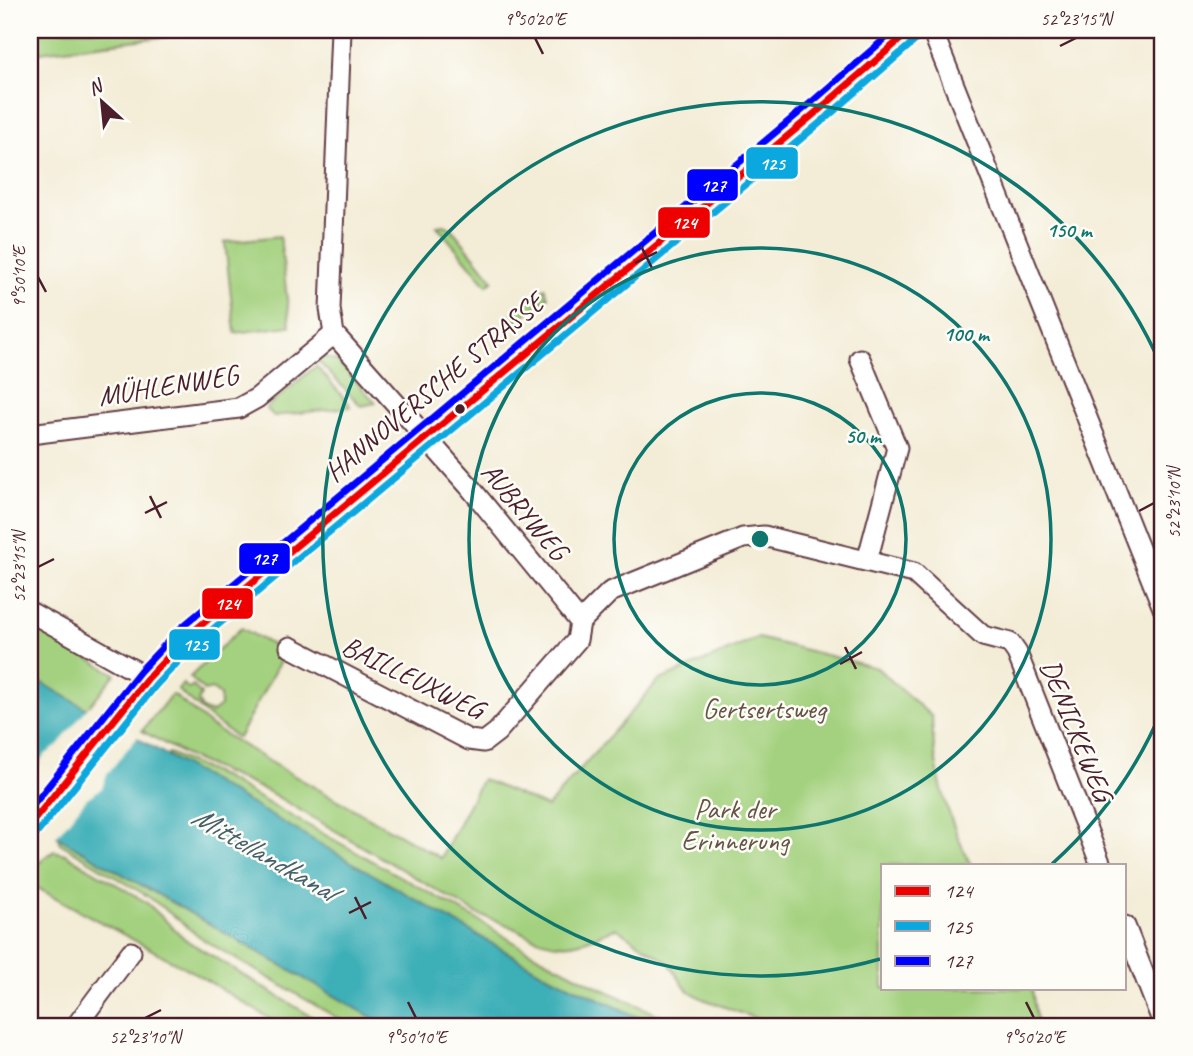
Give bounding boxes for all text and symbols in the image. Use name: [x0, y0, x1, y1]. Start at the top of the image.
text: 9°50'20"E: [504, 8, 568, 30]
text: 52°23'15"N: [1041, 8, 1115, 30]
north arrow: [66, 66, 136, 136]
text: N: [84, 73, 108, 101]
line badge: 125: [745, 146, 799, 180]
text: 125: [759, 152, 786, 176]
line badge: 127: [686, 168, 739, 202]
text: 127: [700, 174, 728, 198]
line badge: 124: [657, 206, 711, 239]
text: 124: [671, 211, 699, 235]
text: 150 m: [1046, 217, 1094, 243]
text: 9°50'10"E: [8, 244, 30, 308]
street label: HANNOVERSCHE STRASSE: [317, 283, 554, 489]
text: 100 m: [943, 321, 991, 347]
street label: MÜHLENWEG: [96, 356, 243, 413]
unlabelled marker: [453, 402, 467, 416]
text: 50 m: [845, 423, 883, 449]
street label: AUBRYWEG: [474, 455, 578, 569]
text: 52°23'10"N: [1163, 464, 1185, 538]
centre of rings: [748, 527, 772, 551]
text: 52°23'15"N: [8, 528, 30, 602]
line badge: 127: [238, 542, 291, 575]
text: 127: [251, 547, 279, 571]
line badge: 124: [201, 587, 254, 620]
text: 124: [214, 592, 242, 616]
line badge: 125: [168, 628, 221, 661]
street label: BAILLEUXWEG: [336, 628, 493, 728]
text: 125: [182, 633, 209, 657]
street label: DENICKEWEG: [1033, 654, 1123, 809]
park label: Gertsertsweg: [702, 691, 828, 726]
park label: Park der Erinnerung: [681, 791, 791, 858]
water label: Mittellandkanal: [185, 797, 351, 914]
legend: [881, 864, 1126, 990]
text: 124: [944, 878, 975, 904]
text: 125: [944, 914, 974, 940]
text: 127: [944, 948, 974, 974]
text: 52°23'10"N: [110, 1026, 184, 1048]
text: 9°50'10"E: [385, 1026, 449, 1048]
text: 9°50'20"E: [1003, 1026, 1067, 1048]

